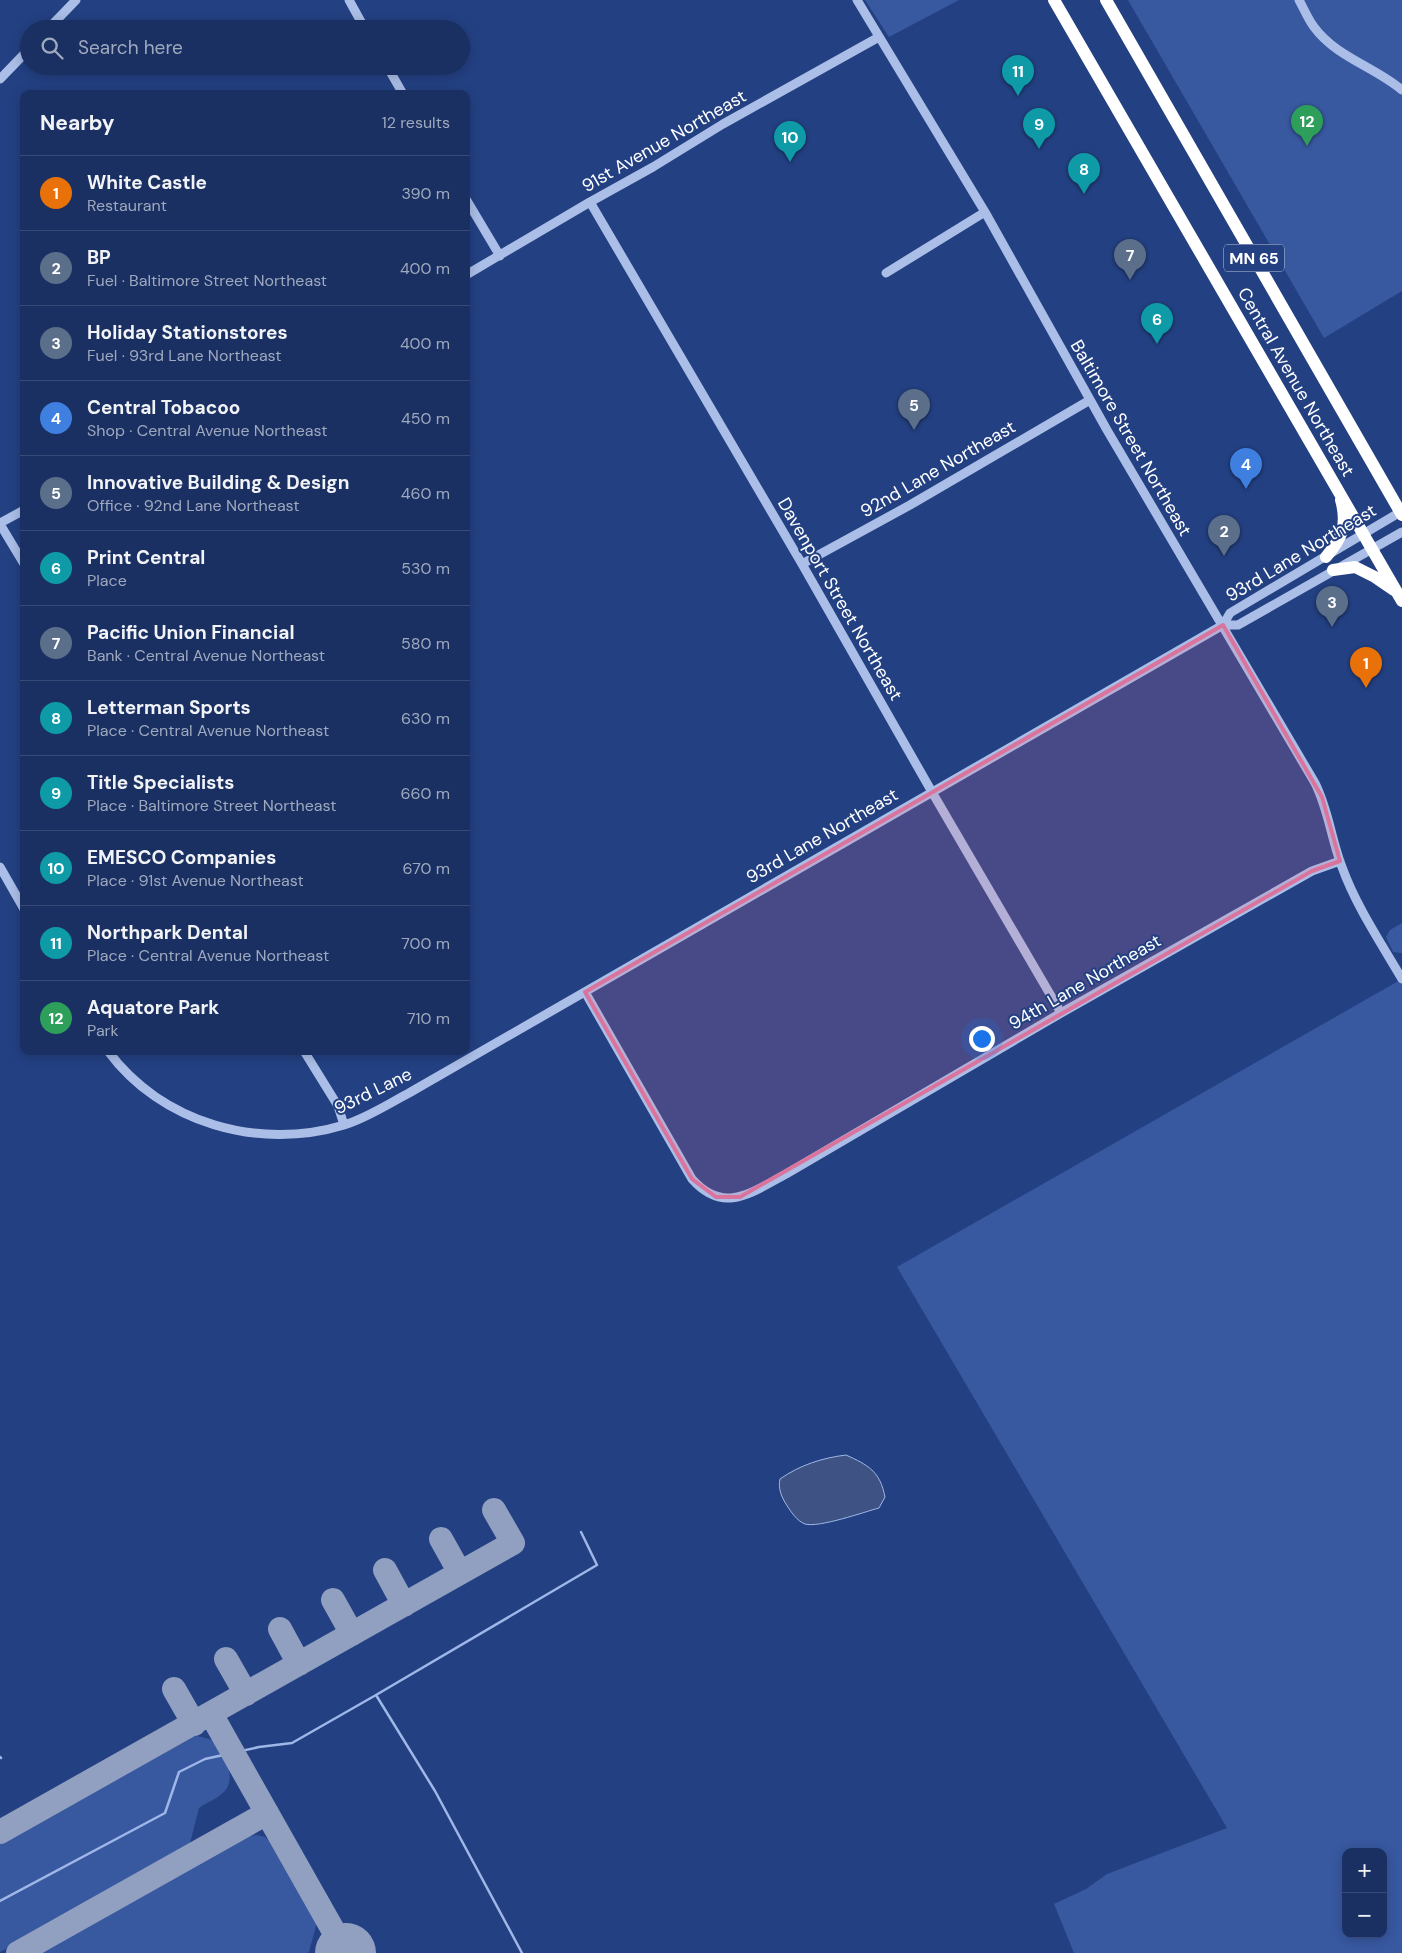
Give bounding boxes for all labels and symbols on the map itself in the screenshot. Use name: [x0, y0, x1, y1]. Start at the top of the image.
pin: 11: [1002, 55, 1034, 96]
street label: 91st Avenue Northeast: [577, 84, 751, 198]
pin: 12: [1291, 105, 1323, 146]
pin: 9: [1023, 108, 1055, 149]
pin: 10: [774, 121, 806, 162]
pin: 8: [1068, 153, 1100, 194]
pin: 7: [1114, 239, 1146, 280]
road number: MN 65: [1224, 244, 1284, 272]
street label: Central Avenue Northeast: [1232, 283, 1360, 481]
pin: 6: [1141, 303, 1173, 344]
street label: Baltimore Street Northeast: [1065, 336, 1197, 540]
pin: 5: [898, 389, 930, 430]
street label: 92nd Lane Northeast: [856, 415, 1020, 523]
pin: 4: [1230, 448, 1262, 489]
street label: Davenport Street Northeast: [772, 493, 908, 705]
street label: 93rd Lane Northeast: [1222, 500, 1380, 606]
pin: 2: [1208, 515, 1240, 556]
pin: 3: [1316, 586, 1348, 627]
pin: 1: [1350, 647, 1382, 688]
street label: 93rd Lane Northeast: [742, 783, 902, 889]
street label: 94th Lane Northeast: [1005, 929, 1165, 1035]
your location: [969, 1026, 995, 1052]
street label: 93rd Lane: [330, 1062, 416, 1120]

